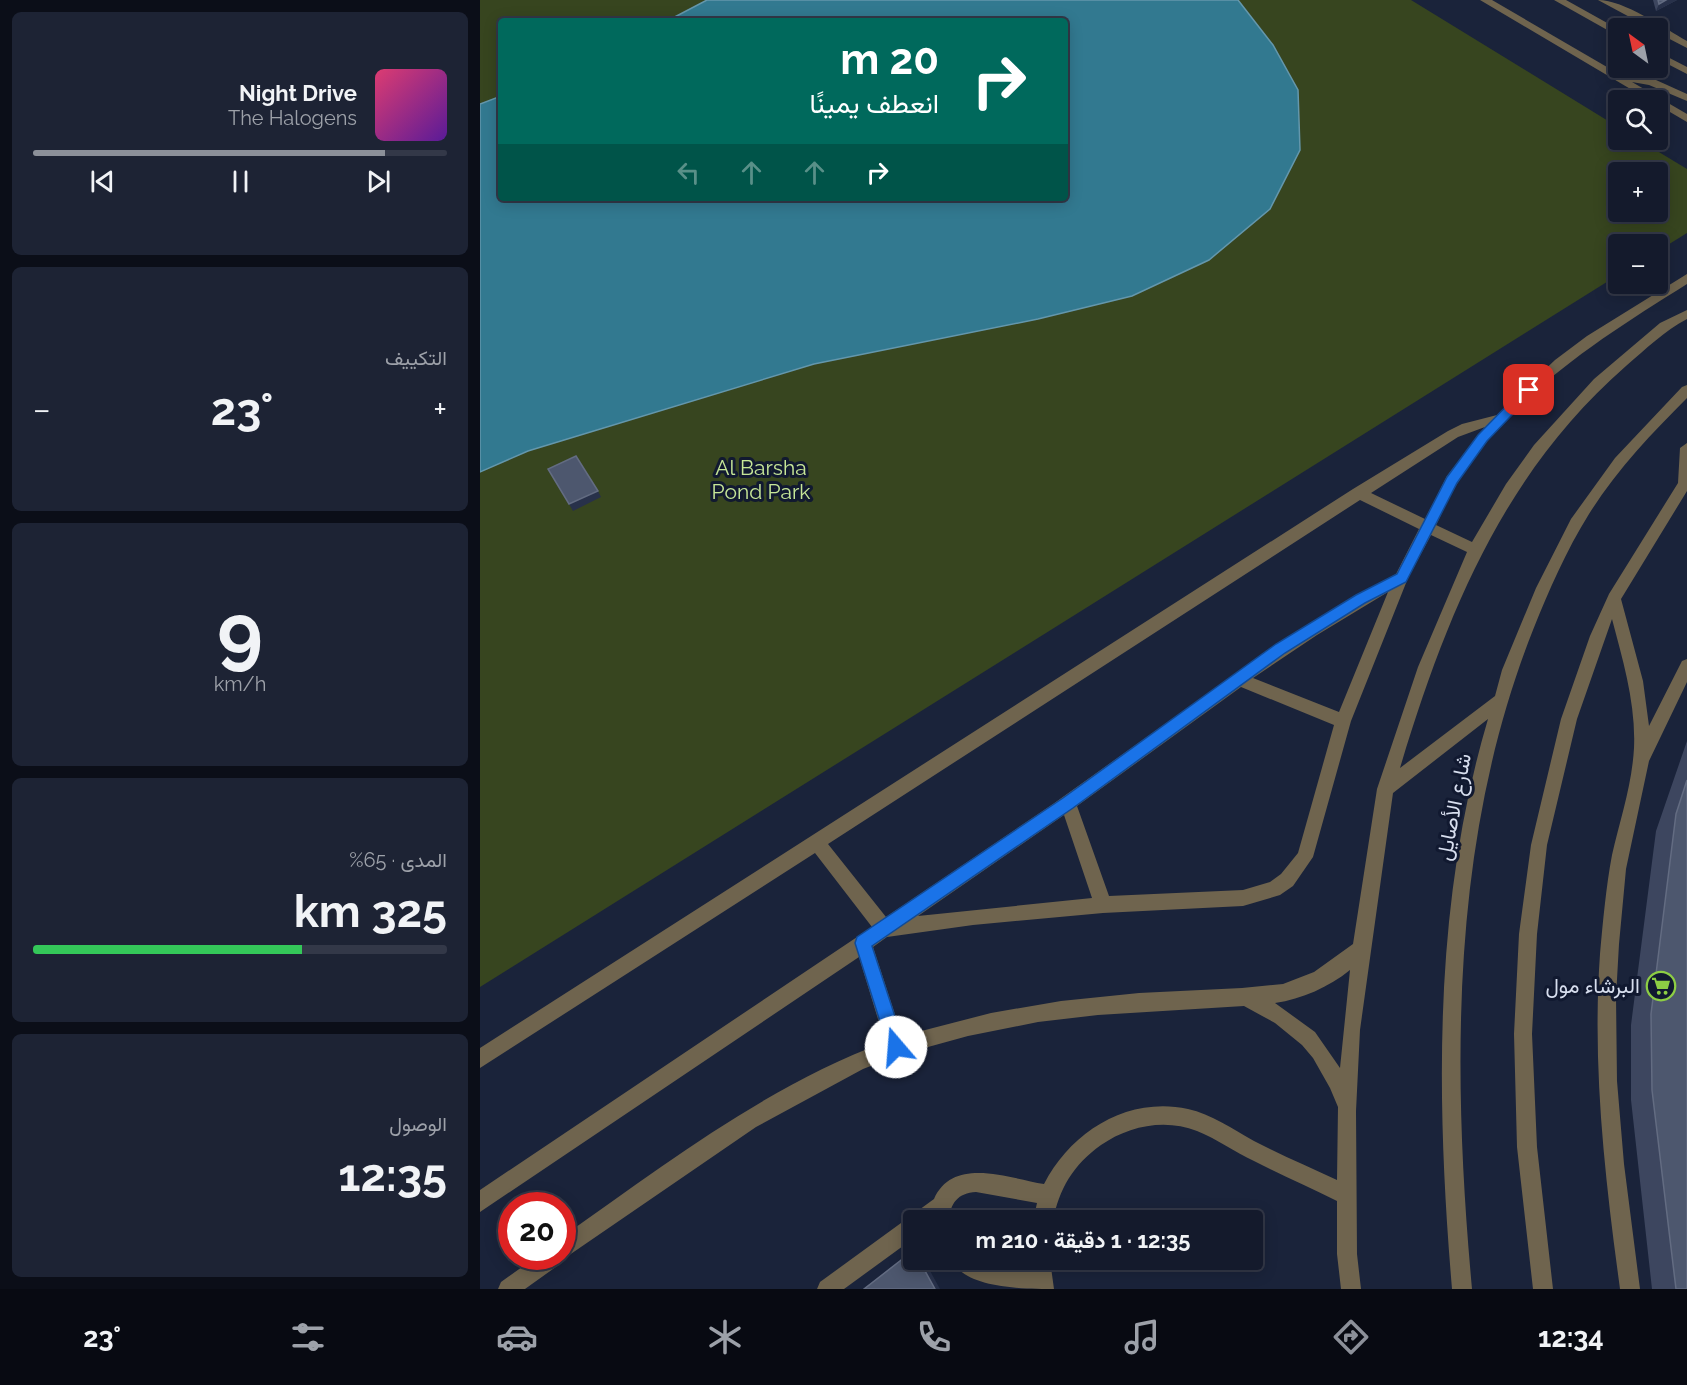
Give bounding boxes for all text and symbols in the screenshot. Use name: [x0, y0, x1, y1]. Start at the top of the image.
north arrow: [1608, 18, 1668, 78]
map controls: [1608, 18, 1668, 294]
text: 20 m: [840, 35, 939, 84]
icon: right: [960, 42, 1038, 120]
text: Night Drive: [239, 80, 357, 106]
text: انعطف يمينًا: [810, 88, 939, 119]
button: search: [1608, 90, 1668, 150]
text: The Halogens: [228, 106, 357, 130]
icon: left: [672, 156, 705, 189]
icon: ahead: [735, 156, 768, 189]
icon: ahead: [798, 156, 831, 189]
icon: right: [861, 156, 894, 189]
button: +: [1608, 162, 1668, 222]
icon: previous: [86, 165, 119, 198]
icon: pause: [224, 165, 257, 198]
icon: next: [362, 165, 395, 198]
button: −: [1608, 234, 1668, 294]
text: التكييف: [385, 346, 447, 370]
pin: [1503, 364, 1554, 415]
icon: arrive: [1512, 373, 1545, 406]
text: 23°: [211, 383, 273, 436]
text: −: [33, 390, 51, 429]
text: +: [433, 390, 447, 429]
park label: Al Barsha Pond Park: [712, 455, 810, 504]
text: 9: [217, 587, 263, 678]
text: km/h: [214, 672, 266, 696]
street label: شارع الأصايل: [1431, 751, 1478, 863]
text: المدى · 65%: [349, 848, 447, 872]
text: 325 km: [294, 885, 447, 938]
supermarket icon: البرشاء مول: [1645, 970, 1677, 1002]
place label: البرشاء مول: [1545, 973, 1640, 999]
position arrow: [864, 1015, 928, 1079]
text: الوصول: [389, 1112, 447, 1136]
text: 12:35: [338, 1149, 447, 1202]
speed limit sign: 20: [498, 1192, 576, 1270]
text: 12:35 · 1 دقيقة · 210 m: [976, 1227, 1190, 1253]
icon: filters: [287, 1316, 329, 1358]
icon: car: [496, 1316, 538, 1358]
icon: climate: [704, 1316, 746, 1358]
icon: phone: [913, 1316, 955, 1358]
icon: music: [1121, 1316, 1163, 1358]
icon: directions: [1330, 1316, 1372, 1358]
text: 23°: [83, 1322, 121, 1353]
text: 12:34: [1538, 1322, 1604, 1353]

